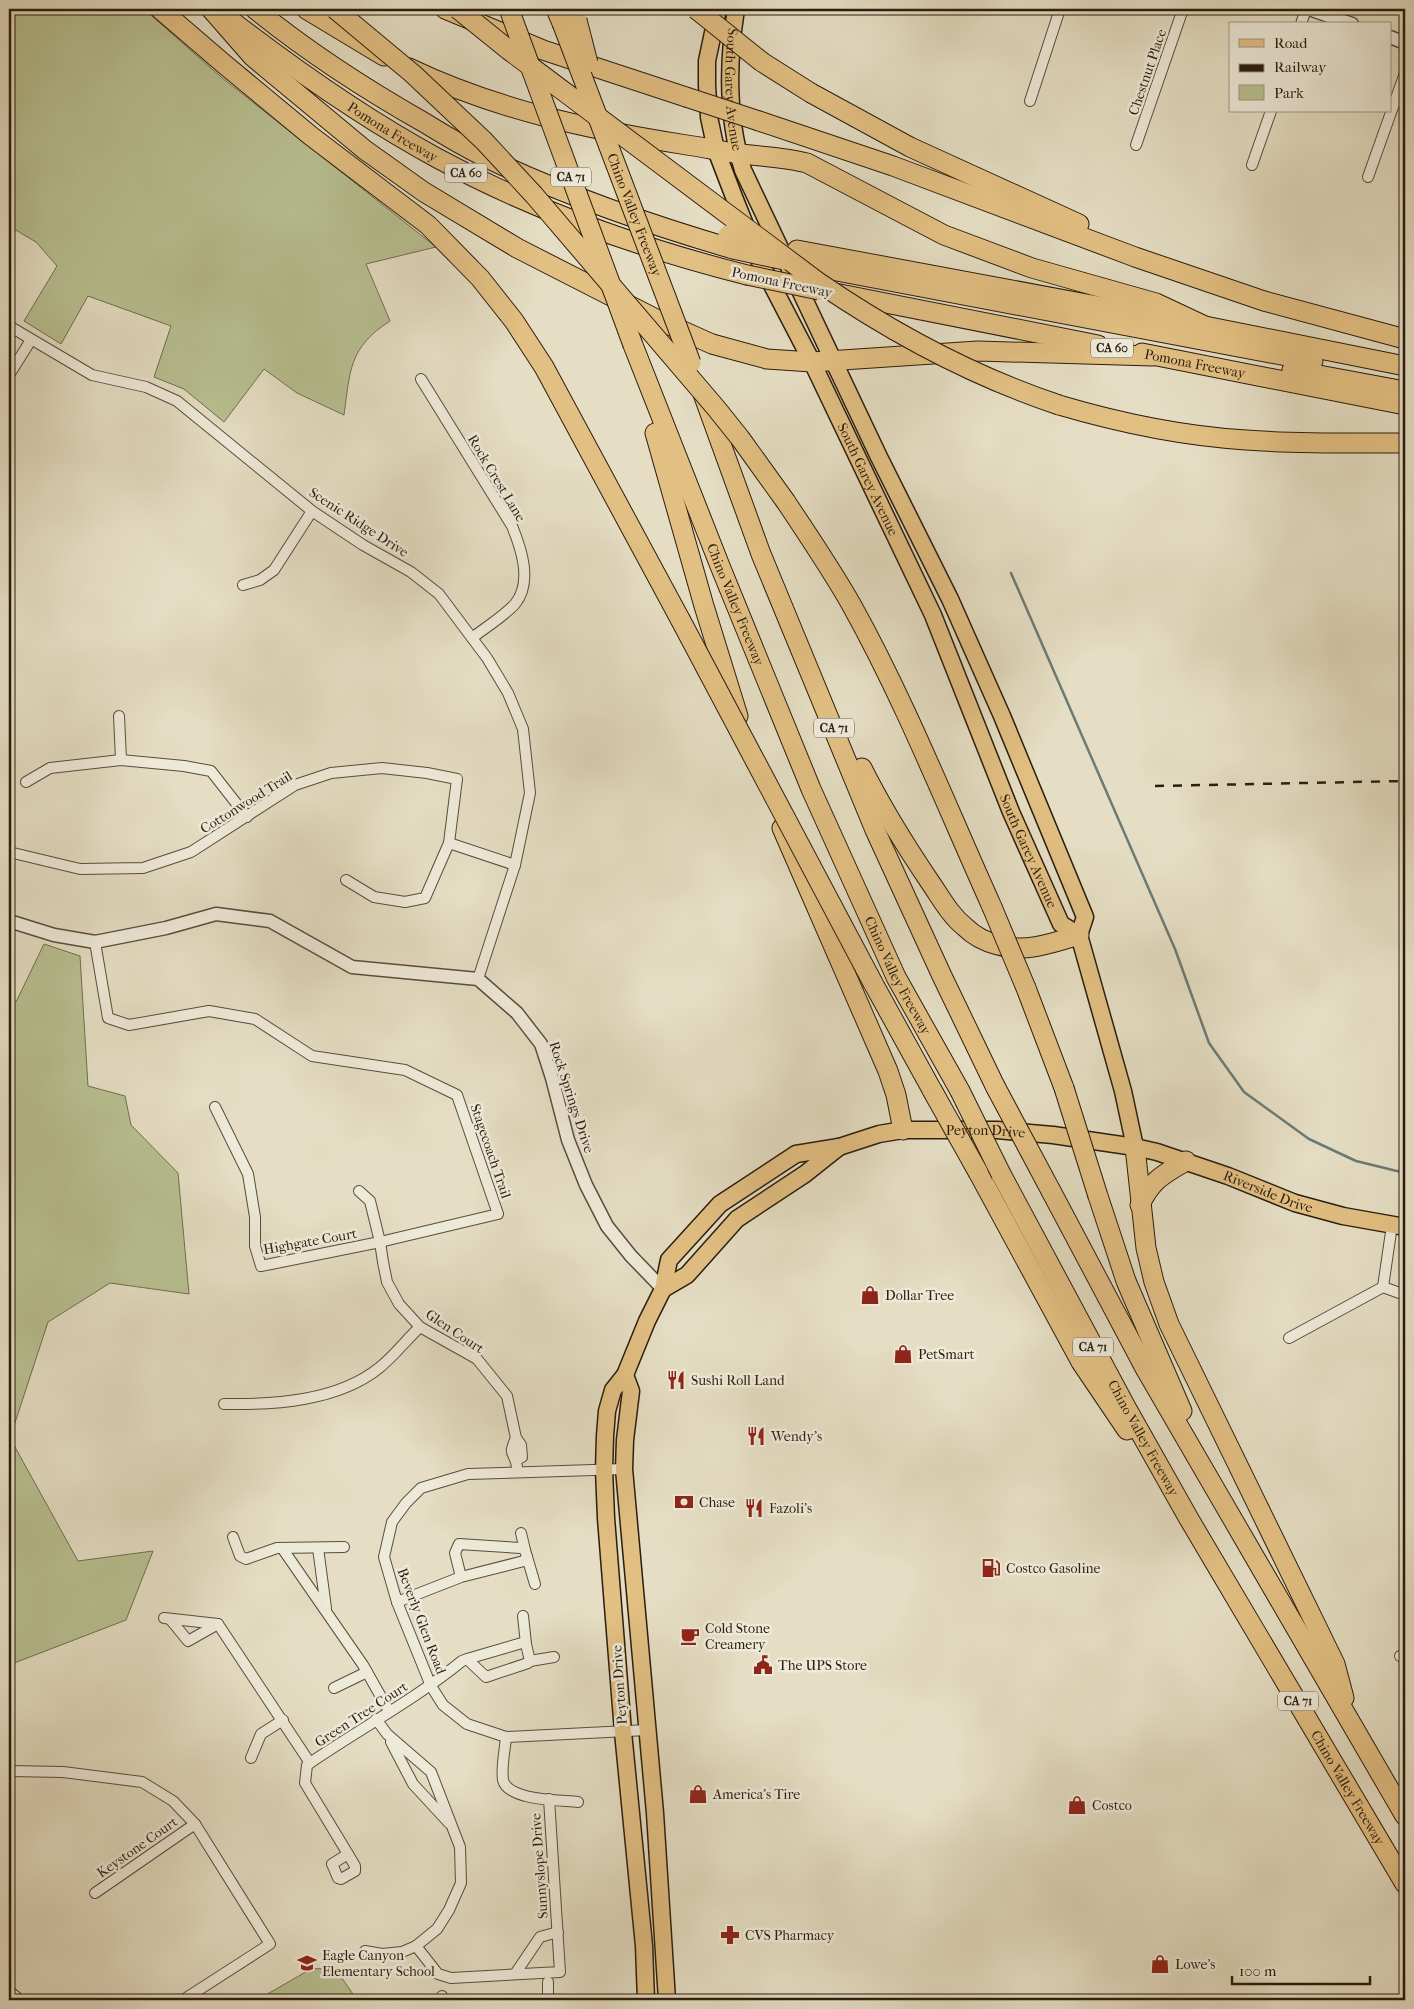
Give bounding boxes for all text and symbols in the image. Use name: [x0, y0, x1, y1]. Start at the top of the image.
legend: [1229, 22, 1392, 112]
street label: South Garey Avenue: [721, 27, 746, 153]
street label: Chestnut Place: [1125, 27, 1170, 118]
text: Road: [1274, 34, 1308, 52]
text: Railway: [1274, 58, 1327, 76]
text: Park: [1274, 84, 1304, 102]
street label: Pomona Freeway: [344, 98, 441, 166]
street label: Chino Valley Freeway: [603, 151, 666, 279]
road number: CA 60: [445, 164, 487, 182]
road number: CA 71: [551, 168, 591, 186]
street label: Pomona Freeway: [730, 264, 834, 302]
road number: CA 60: [1091, 338, 1133, 358]
street label: Pomona Freeway: [1143, 346, 1247, 382]
street label: South Garey Avenue: [833, 420, 902, 539]
street label: Rock Crest Lane: [464, 432, 529, 525]
street label: Scenic Ridge Drive: [306, 484, 412, 561]
street label: Chino Valley Freeway: [703, 541, 768, 669]
road number: CA 71: [814, 718, 854, 738]
street label: Cottonwood Trail: [197, 767, 295, 838]
street label: South Garey Avenue: [996, 792, 1061, 911]
street label: Chino Valley Freeway: [861, 914, 935, 1038]
street label: Rock Springs Drive: [545, 1039, 598, 1155]
street label: Stagecoach Trail: [466, 1102, 515, 1201]
street label: Peyton Drive: [946, 1122, 1026, 1142]
street label: Riverside Drive: [1221, 1167, 1315, 1216]
street label: Highgate Court: [262, 1225, 358, 1258]
shop icon: Dollar Tree: [859, 1284, 881, 1306]
place label: Dollar Tree: [885, 1287, 954, 1304]
street label: Glen Court: [422, 1306, 487, 1357]
road number: CA 71: [1073, 1338, 1113, 1356]
shop icon: PetSmart: [892, 1343, 914, 1365]
place label: PetSmart: [918, 1346, 974, 1363]
restaurant icon: Sushi Roll Land: [665, 1369, 687, 1391]
place label: Sushi Roll Land: [691, 1372, 785, 1389]
street label: Chino Valley Freeway: [1104, 1377, 1183, 1500]
restaurant icon: Wendy's: [745, 1425, 767, 1447]
place label: Wendy's: [770, 1428, 822, 1445]
bank icon: Chase: [673, 1491, 695, 1513]
place label: Chase: [699, 1494, 735, 1511]
restaurant icon: Fazoli's: [743, 1497, 765, 1519]
place label: Fazoli's: [769, 1500, 812, 1517]
fuel station icon: Costco Gasoline: [980, 1557, 1002, 1579]
place label: Costco Gasoline: [1006, 1560, 1101, 1577]
street label: Beverly Glen Road: [393, 1566, 450, 1677]
place label: Cold Stone Creamery: [705, 1620, 770, 1653]
cafe icon: Cold Stone Creamery: [679, 1625, 701, 1647]
street label: Peyton Drive: [608, 1645, 631, 1725]
public building icon: The UPS Store: [752, 1654, 774, 1676]
place label: The UPS Store: [778, 1657, 867, 1674]
street label: Green Tree Court: [312, 1678, 411, 1751]
road number: CA 71: [1278, 1692, 1318, 1710]
street label: Chino Valley Freeway: [1307, 1727, 1388, 1849]
shop icon: America's Tire: [687, 1783, 709, 1805]
place label: America's Tire: [712, 1786, 800, 1803]
shop icon: Costco: [1066, 1794, 1088, 1816]
place label: Costco: [1092, 1797, 1132, 1814]
street label: Sunnyslope Drive: [527, 1812, 552, 1919]
street label: Keystone Court: [94, 1813, 181, 1882]
pharmacy icon: CVS Pharmacy: [719, 1924, 741, 1946]
place label: CVS Pharmacy: [745, 1927, 835, 1944]
place label: Eagle Canyon Elementary School: [322, 1947, 435, 1980]
school or university icon: Eagle Canyon Elementary School: [296, 1952, 318, 1974]
shop icon: Lowe's: [1149, 1953, 1171, 1975]
scale bar: [1232, 1954, 1369, 1986]
place label: Lowe's: [1175, 1956, 1215, 1973]
text: 100 m: [1239, 1962, 1277, 1980]

